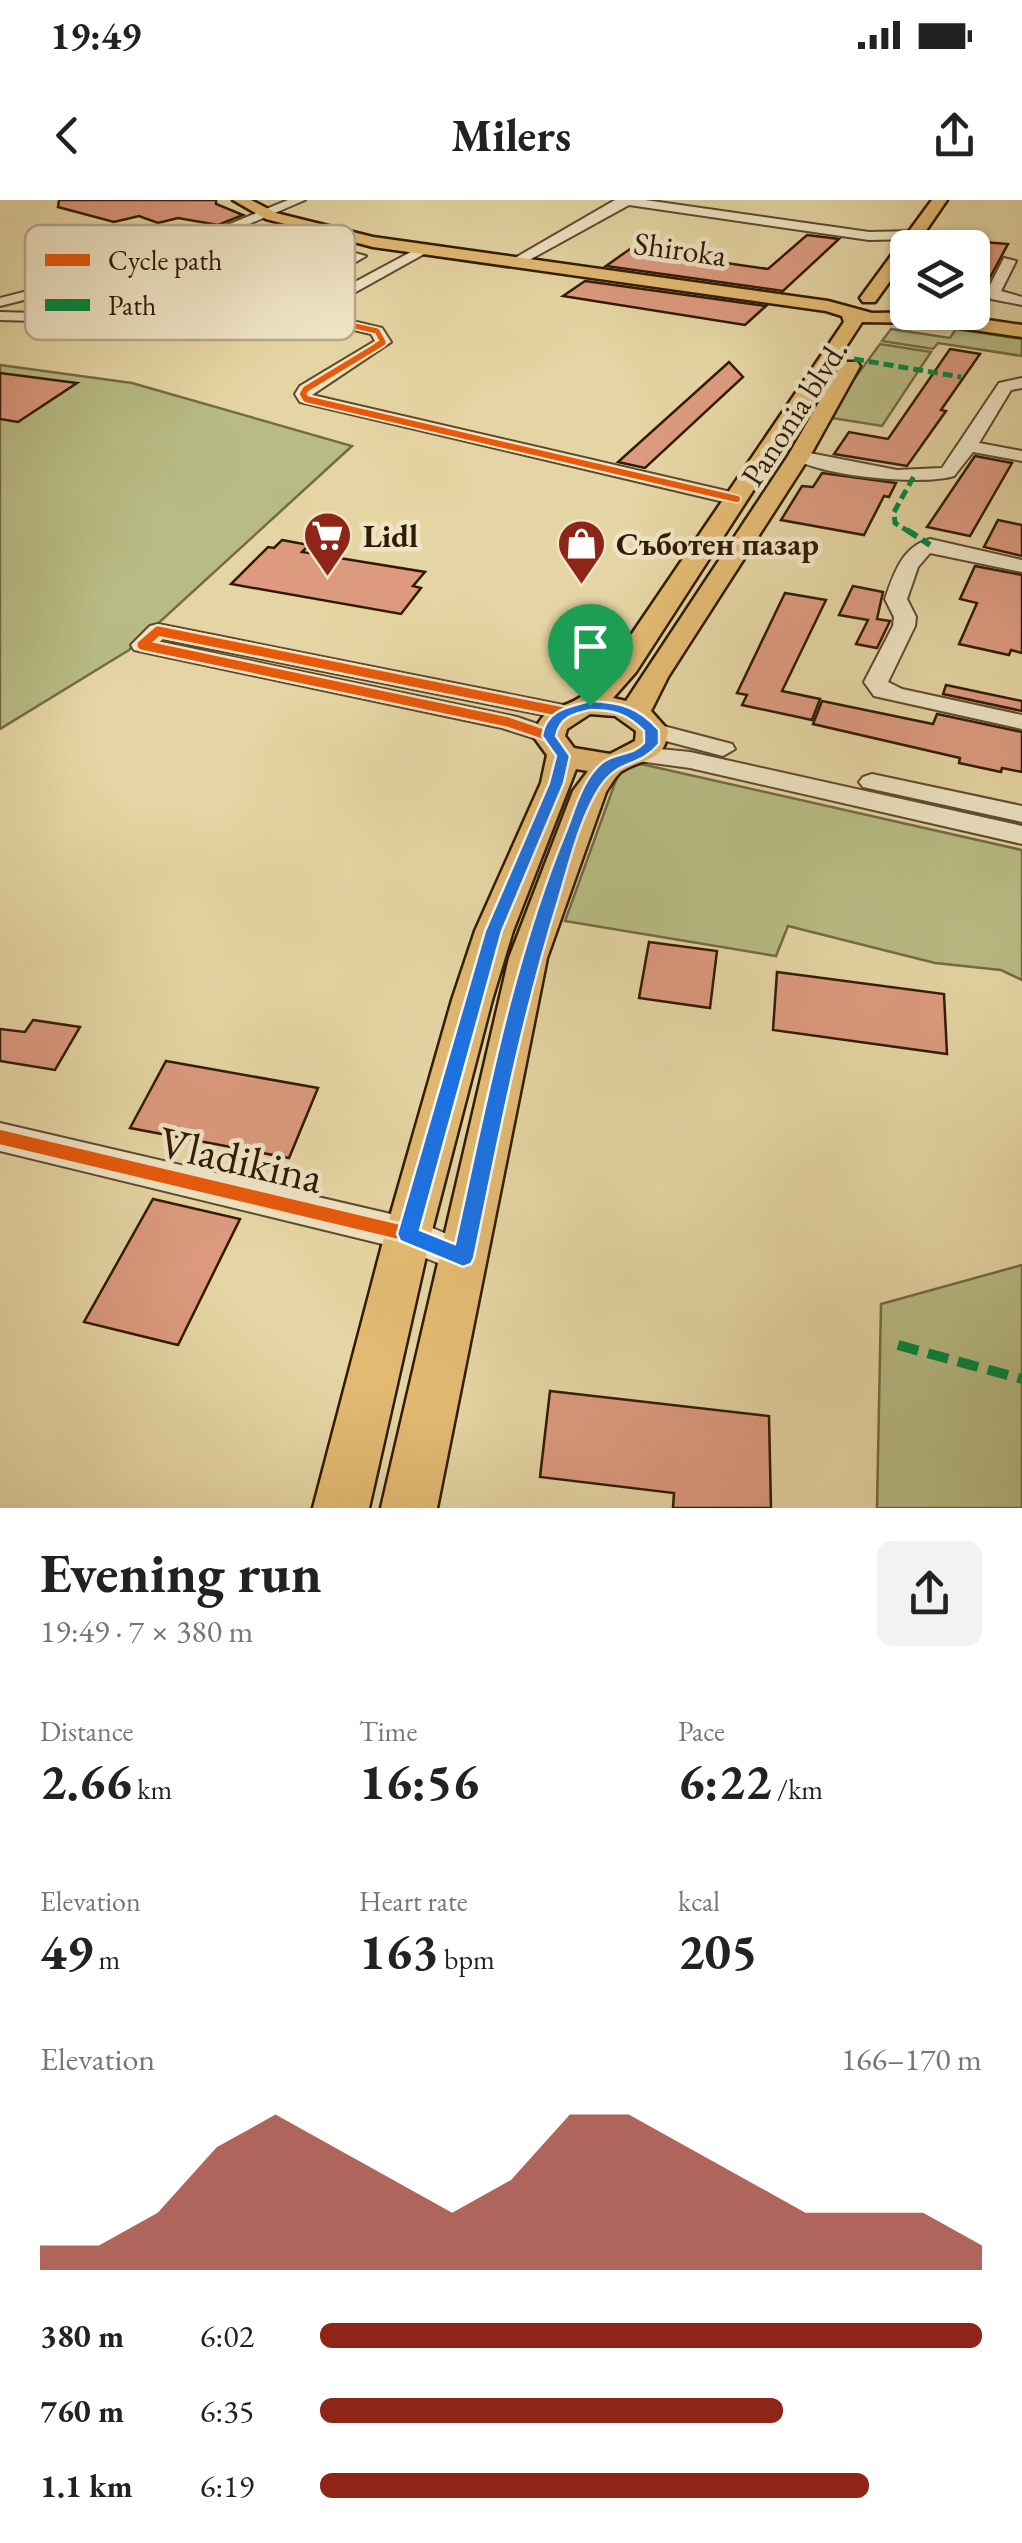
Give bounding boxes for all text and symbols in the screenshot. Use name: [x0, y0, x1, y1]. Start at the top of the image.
text: 19:49: [50, 11, 141, 60]
text: Milers: [451, 106, 571, 164]
icon: back: [40, 108, 95, 163]
icon: share: [927, 108, 982, 163]
street label: Shiroka: [631, 222, 729, 276]
legend: [25, 225, 355, 340]
map controls: [890, 230, 990, 330]
button: layers: [890, 230, 990, 330]
text: Cycle path: [108, 242, 222, 278]
text: Path: [108, 287, 156, 323]
street label: Panonia blvd.: [731, 332, 857, 494]
supermarket icon: Lidl: [302, 510, 354, 578]
place label: Lidl: [363, 515, 418, 557]
shop icon: Съботен пазар: [555, 518, 607, 586]
place label: Съботен пазар: [616, 523, 819, 565]
pin: [548, 604, 633, 707]
icon: arrive: [563, 619, 618, 674]
street label: Vladikina: [153, 1112, 329, 1206]
text: Evening run: [40, 1537, 322, 1608]
button: share: [877, 1541, 982, 1646]
text: 19:49 · 7 × 380 m: [40, 1610, 253, 1652]
text: Distance: [40, 1713, 134, 1749]
text: Time: [359, 1713, 417, 1749]
text: Pace: [678, 1713, 725, 1749]
text: 2.66: [40, 1749, 132, 1814]
text: 16:56: [359, 1749, 479, 1814]
text: 6:22: [678, 1749, 771, 1814]
text: km: [132, 1771, 172, 1807]
text: /km: [771, 1771, 823, 1807]
text: Elevation: [40, 1883, 141, 1919]
text: Heart rate: [359, 1883, 468, 1919]
text: kcal: [678, 1883, 720, 1919]
text: 49: [40, 1919, 93, 1984]
text: 163: [359, 1919, 438, 1984]
text: 205: [678, 1919, 757, 1984]
text: m: [93, 1941, 120, 1977]
text: bpm: [438, 1941, 495, 1977]
text: Elevation: [40, 2038, 155, 2080]
text: 166–170 m: [841, 2038, 982, 2080]
text: 380 m: [40, 2315, 124, 2357]
text: 6:02: [200, 2315, 254, 2357]
text: 760 m: [40, 2390, 124, 2432]
text: 6:35: [200, 2390, 254, 2432]
text: 1.1 km: [40, 2465, 133, 2507]
text: 6:19: [200, 2465, 254, 2507]

